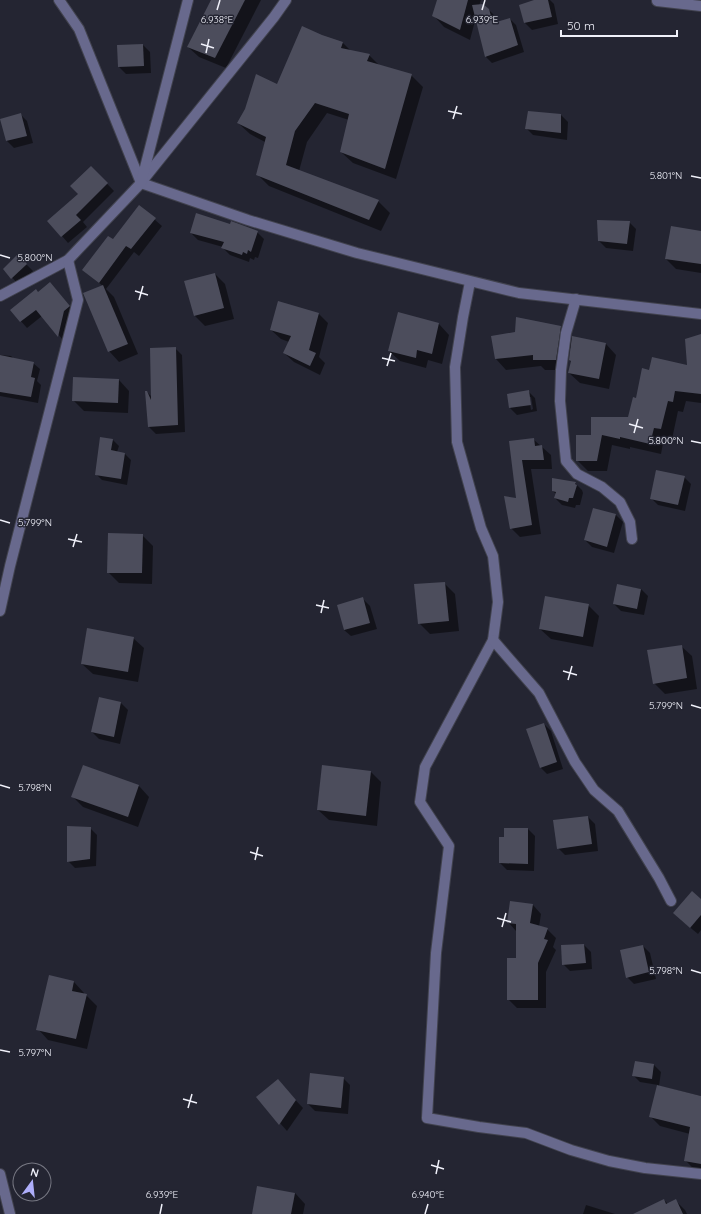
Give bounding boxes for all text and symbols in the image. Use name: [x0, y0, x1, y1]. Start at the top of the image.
scale bar: [561, 12, 677, 38]
text: 6.938°E: [201, 13, 234, 26]
text: 6.939°E: [466, 13, 499, 26]
text: 50 m: [567, 18, 595, 33]
text: 5.801°N: [650, 169, 682, 182]
text: 5.800°N: [18, 251, 52, 264]
text: 5.800°N: [649, 434, 683, 447]
text: 5.799°N: [18, 516, 52, 529]
text: 5.799°N: [649, 699, 683, 712]
text: 5.798°N: [18, 781, 52, 794]
text: 5.798°N: [649, 964, 683, 977]
text: 5.797°N: [18, 1046, 52, 1059]
north arrow: [12, 1162, 52, 1202]
text: N: [29, 1165, 40, 1180]
text: 6.939°E: [146, 1188, 179, 1201]
text: 6.940°E: [412, 1188, 445, 1201]

